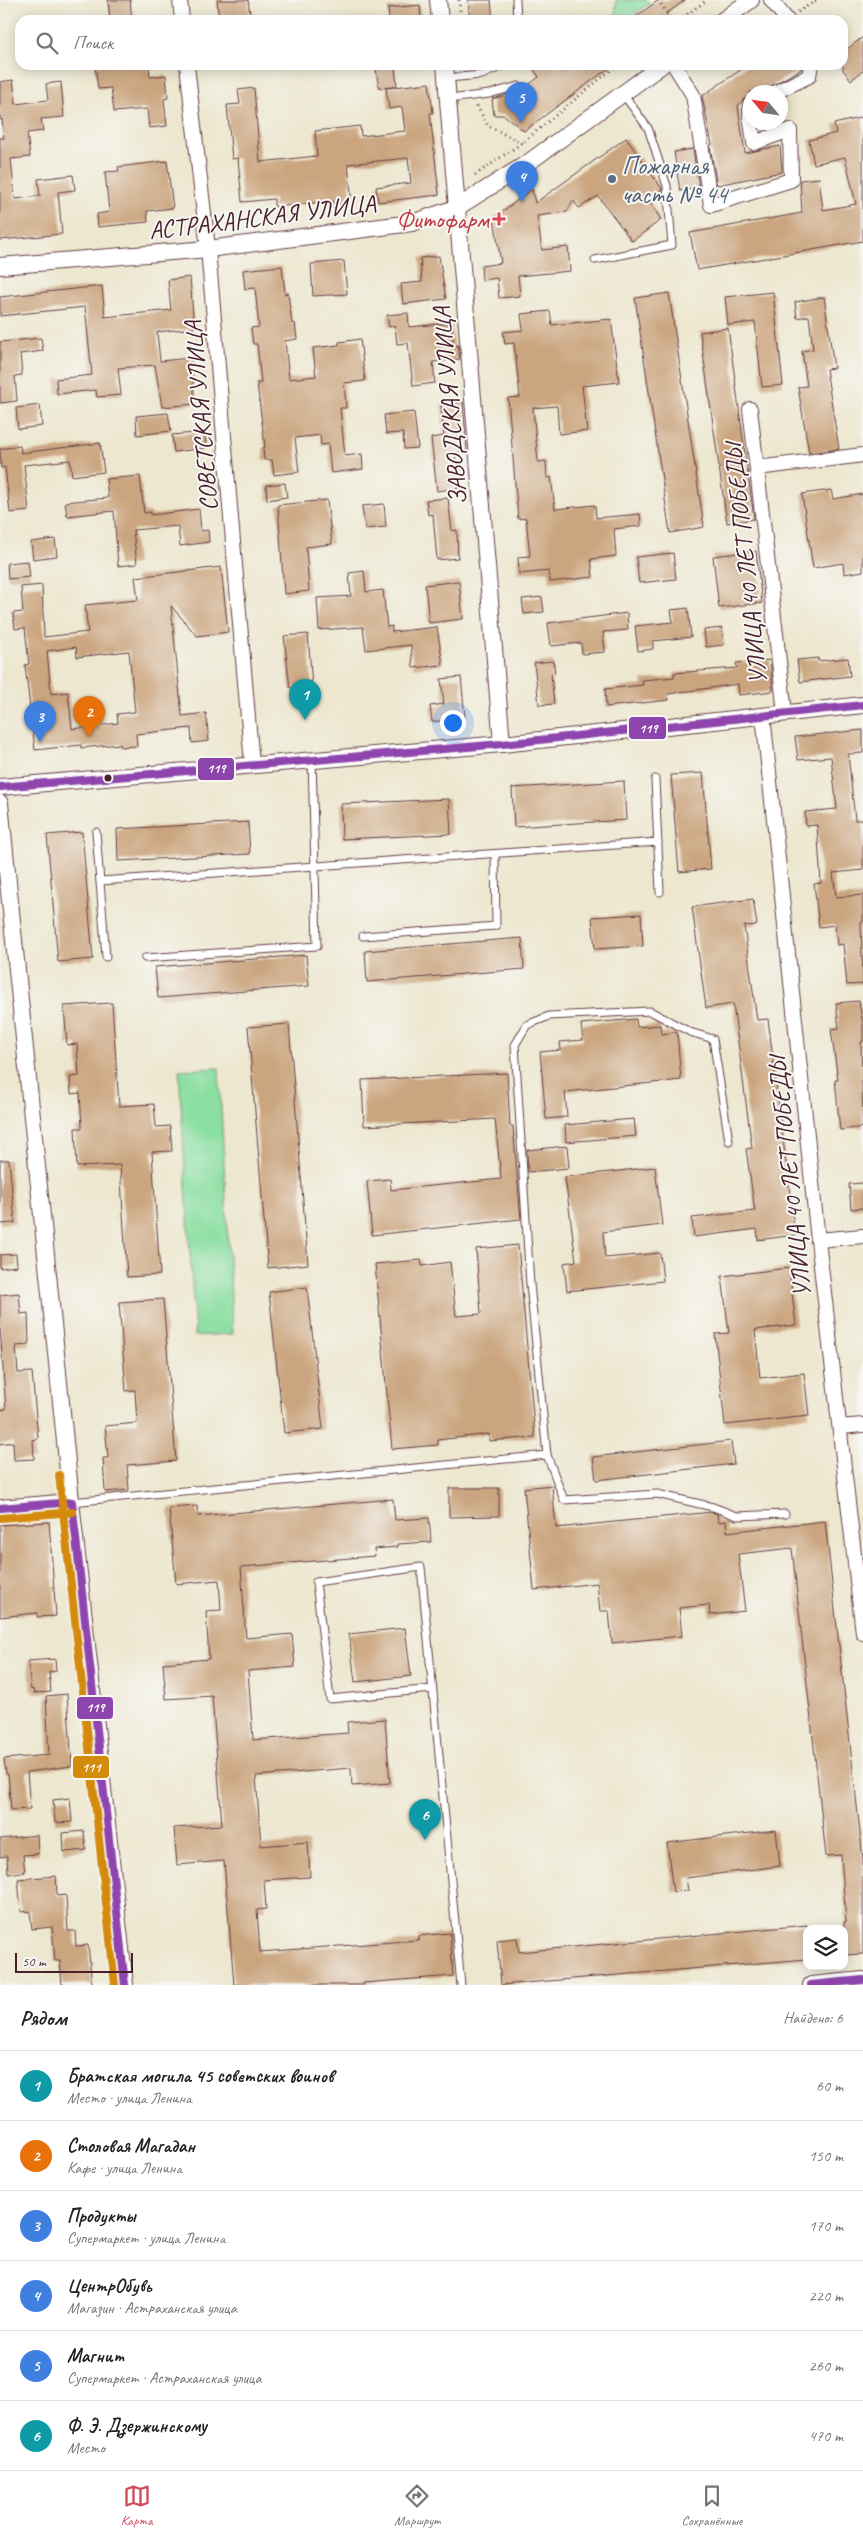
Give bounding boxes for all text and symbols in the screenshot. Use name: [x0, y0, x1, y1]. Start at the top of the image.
search box: [15, 15, 848, 70]
icon: search: [33, 29, 61, 57]
text: Поиск: [73, 31, 113, 55]
pin: 5: [505, 82, 537, 123]
north arrow: [743, 85, 788, 130]
place label: Пожарная часть № 44: [622, 150, 730, 211]
pin: 4: [506, 161, 538, 202]
marker: Пожарная часть № 44: [606, 173, 618, 185]
street label: АСТРАХАНСКАЯ УЛИЦА: [147, 187, 378, 247]
place label: Фитофарм: [396, 204, 490, 236]
marker: Фитофарм: [493, 213, 505, 225]
street label: ЗАВОДСКАЯ УЛИЦА: [425, 304, 475, 506]
street label: СОВЕТСКАЯ УЛИЦА: [177, 318, 225, 512]
street label: УЛИЦА 40 ЛЕТ ПОБЕДЫ: [717, 438, 775, 686]
pin: 1: [289, 679, 321, 720]
pin: 2: [73, 696, 105, 737]
pin: 3: [24, 701, 56, 742]
your location: [440, 710, 466, 736]
line badge: 119: [628, 716, 667, 740]
text: 119: [639, 720, 659, 737]
line badge: 119: [197, 757, 235, 781]
text: 119: [207, 760, 227, 777]
unlabelled marker: [103, 773, 113, 783]
street label: УЛИЦА 40 ЛЕТ ПОБЕДЫ: [761, 1051, 819, 1299]
line badge: 119: [76, 1696, 114, 1720]
text: 119: [86, 1699, 106, 1716]
line badge: 111: [72, 1755, 110, 1779]
text: 111: [82, 1759, 102, 1776]
pin: 6: [409, 1799, 441, 1840]
map controls: [803, 1925, 848, 1970]
button: layers: [803, 1925, 848, 1970]
scale bar: [15, 1950, 132, 1973]
text: 50 m: [22, 1953, 46, 1970]
text: Рядом: [20, 2005, 67, 2031]
text: Найдено: 6: [783, 2008, 843, 2028]
text: Братская могила 45 советских воинов: [67, 2064, 334, 2088]
text: 1: [32, 2076, 40, 2096]
text: 60 m: [816, 2076, 843, 2096]
text: Место · улица Ленина: [67, 2088, 192, 2108]
text: Столовая Магадан: [67, 2134, 195, 2158]
text: 2: [32, 2146, 40, 2166]
text: 150 m: [809, 2146, 843, 2166]
text: Кафе · улица Ленина: [67, 2158, 182, 2178]
text: Продукты: [67, 2204, 136, 2228]
text: 3: [32, 2216, 40, 2236]
text: 170 m: [809, 2216, 843, 2236]
text: Супермаркет · улица Ленина: [67, 2228, 225, 2248]
text: ЦентрОбувь: [67, 2274, 152, 2298]
text: 4: [32, 2286, 40, 2306]
text: 220 m: [809, 2286, 843, 2306]
text: Магазин · Астраханская улица: [67, 2298, 237, 2318]
text: Магнит: [67, 2344, 124, 2368]
text: 5: [33, 2356, 39, 2376]
text: 260 m: [809, 2356, 843, 2376]
text: Супермаркет · Астраханская улица: [67, 2368, 261, 2388]
text: Ф. Э. Дзержинскому: [67, 2414, 207, 2438]
text: 6: [32, 2426, 40, 2446]
text: 470 m: [809, 2426, 843, 2446]
text: Место: [67, 2438, 105, 2458]
tab: Карта: [121, 2482, 153, 2529]
tab: Маршрут: [394, 2482, 440, 2529]
tab: Сохранённые: [682, 2482, 742, 2529]

